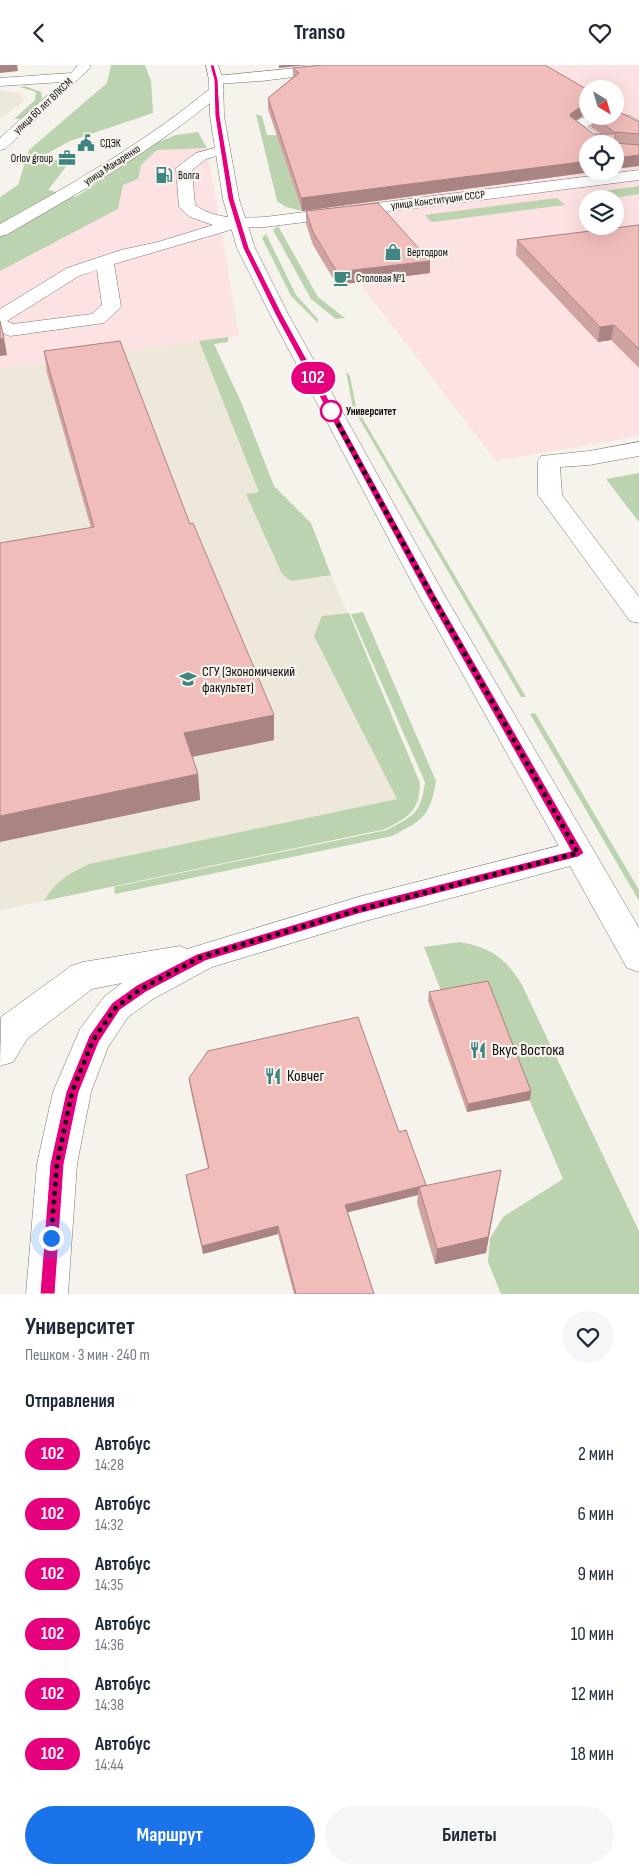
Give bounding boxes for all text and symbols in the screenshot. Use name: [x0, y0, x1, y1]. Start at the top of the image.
icon: back: [25, 19, 53, 47]
text: Transo: [294, 19, 345, 46]
icon: heart: [586, 19, 614, 47]
street label: улица 60 лет ВЛКСМ: [11, 75, 75, 137]
north arrow: [579, 80, 624, 125]
map controls: [579, 80, 624, 235]
public building icon: СДЭК: [76, 133, 96, 153]
button: locate: [579, 135, 624, 180]
place label: СДЭК: [100, 137, 121, 150]
street label: улица Макаренко: [81, 142, 143, 188]
office icon: Orlov group: [57, 148, 77, 168]
place label: Orlov group: [11, 152, 53, 165]
fuel station icon: Волга: [154, 165, 174, 185]
place label: Волга: [178, 169, 199, 182]
street label: улица Конституции СССР: [390, 188, 486, 212]
button: layers: [579, 190, 624, 235]
shop icon: Вертодром: [383, 242, 403, 262]
place label: Вертодром: [407, 246, 448, 259]
cafe icon: Столовая №1: [332, 268, 352, 288]
place label: Столовая №1: [356, 272, 405, 285]
line badge: 102: [284, 362, 342, 394]
text: 102: [301, 367, 325, 388]
marker: Университет: [320, 400, 342, 422]
place label: Университет: [346, 405, 396, 418]
place label: СГУ (Экономичекий факультет): [202, 663, 295, 696]
school or university icon: СГУ (Экономичекий факультет): [178, 669, 198, 689]
restaurant icon: Вкус Востока: [468, 1040, 488, 1060]
place label: Вкус Востока: [492, 1041, 564, 1060]
restaurant icon: Ковчег: [263, 1066, 283, 1086]
place label: Ковчег: [287, 1067, 325, 1086]
your location: [39, 1226, 64, 1251]
button: heart: [562, 1311, 614, 1363]
text: Университет: [25, 1312, 135, 1341]
text: Пешком · 3 мин · 240 m: [25, 1346, 150, 1365]
text: Отправления: [25, 1390, 115, 1413]
text: Автобус: [95, 1433, 151, 1456]
text: 102: [41, 1443, 64, 1464]
text: 2 мин: [578, 1443, 614, 1466]
text: 14:28: [95, 1456, 124, 1475]
text: Автобус: [95, 1493, 151, 1516]
text: 102: [41, 1503, 64, 1524]
text: 6 мин: [578, 1503, 614, 1526]
text: 14:32: [95, 1516, 124, 1535]
text: Автобус: [95, 1553, 151, 1576]
text: 102: [41, 1563, 64, 1584]
text: 9 мин: [577, 1563, 614, 1586]
text: 14:35: [95, 1576, 123, 1595]
text: Автобус: [95, 1613, 151, 1636]
text: 102: [41, 1623, 64, 1644]
text: 10 мин: [571, 1623, 614, 1646]
text: 14:36: [95, 1636, 124, 1655]
text: Автобус: [95, 1673, 151, 1696]
text: 102: [41, 1683, 64, 1704]
text: 12 мин: [571, 1683, 614, 1706]
text: 14:38: [95, 1696, 124, 1715]
text: Автобус: [95, 1733, 151, 1756]
text: 102: [41, 1743, 64, 1764]
text: 18 мин: [571, 1743, 614, 1766]
text: 14:44: [95, 1756, 124, 1775]
button: Маршрут: [25, 1806, 315, 1864]
button: Билеты: [325, 1806, 614, 1864]

